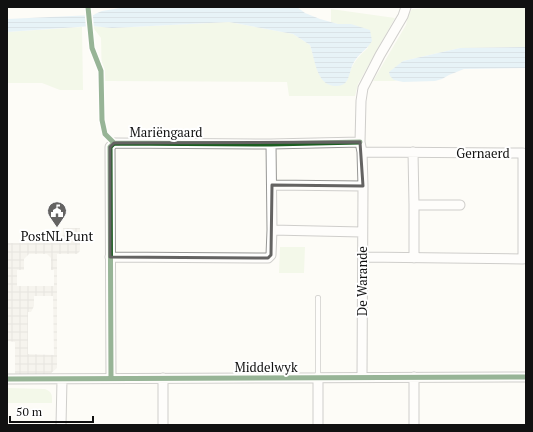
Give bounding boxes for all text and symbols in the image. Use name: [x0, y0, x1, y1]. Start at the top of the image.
street label: Mariëngaard: [129, 123, 203, 141]
street label: Gernaerd: [456, 144, 510, 162]
public building icon: PostNL Punt: [46, 200, 68, 228]
place label: PostNL Punt: [21, 227, 93, 245]
street label: De Warande: [353, 246, 371, 316]
street label: Middelwyk: [234, 358, 298, 376]
scale bar: [10, 398, 93, 424]
text: 50 m: [16, 404, 43, 419]

